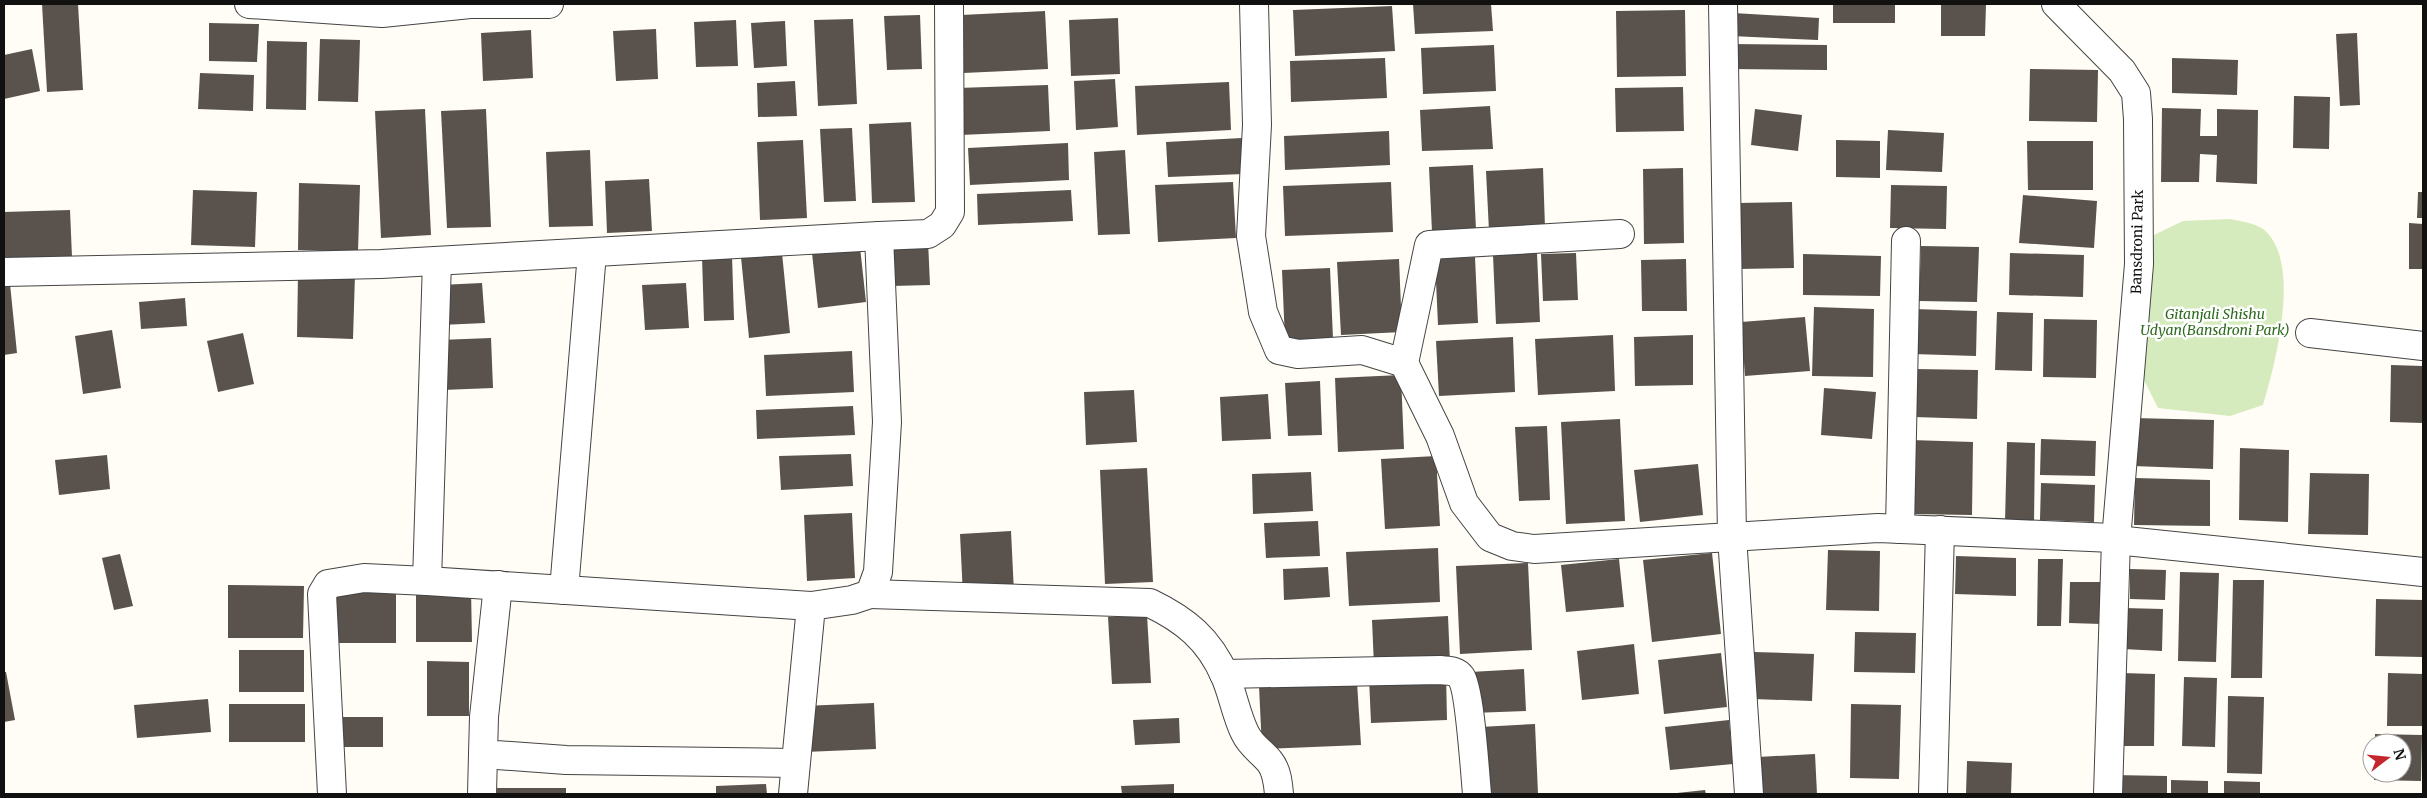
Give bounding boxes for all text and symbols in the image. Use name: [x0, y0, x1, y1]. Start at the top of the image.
street label: Bansdroni Park: [2127, 190, 2147, 294]
park label: Gitanjali Shishu Udyan(Bansdroni Park): [2140, 305, 2290, 339]
north arrow: [2362, 733, 2412, 783]
text: N: [2389, 747, 2410, 762]

